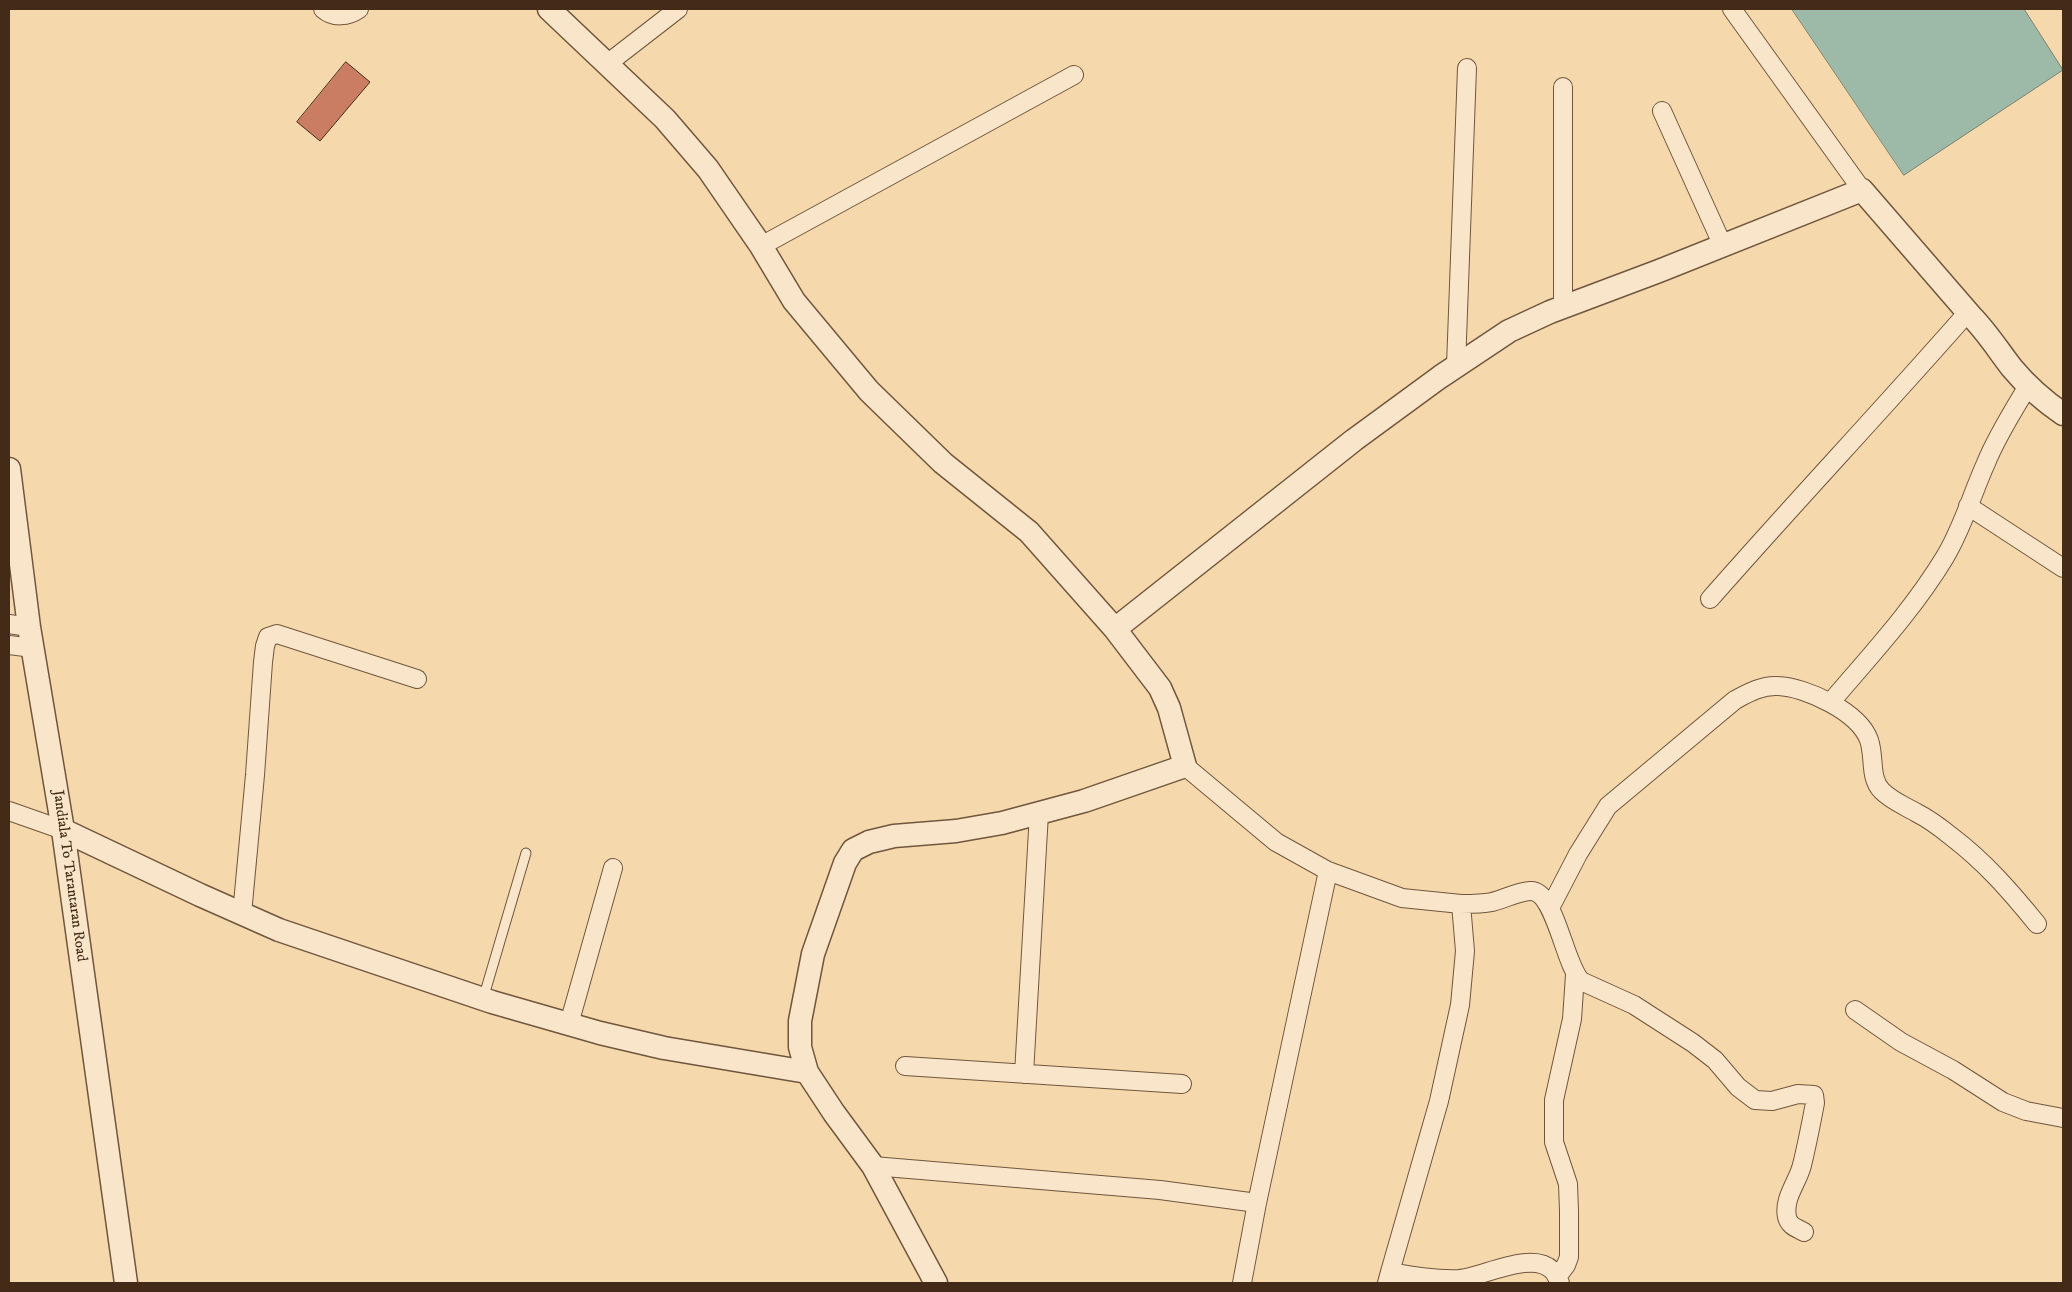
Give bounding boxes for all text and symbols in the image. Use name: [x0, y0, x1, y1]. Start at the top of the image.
street label: Jandiala To Tarantaran Road: [48, 789, 90, 963]

